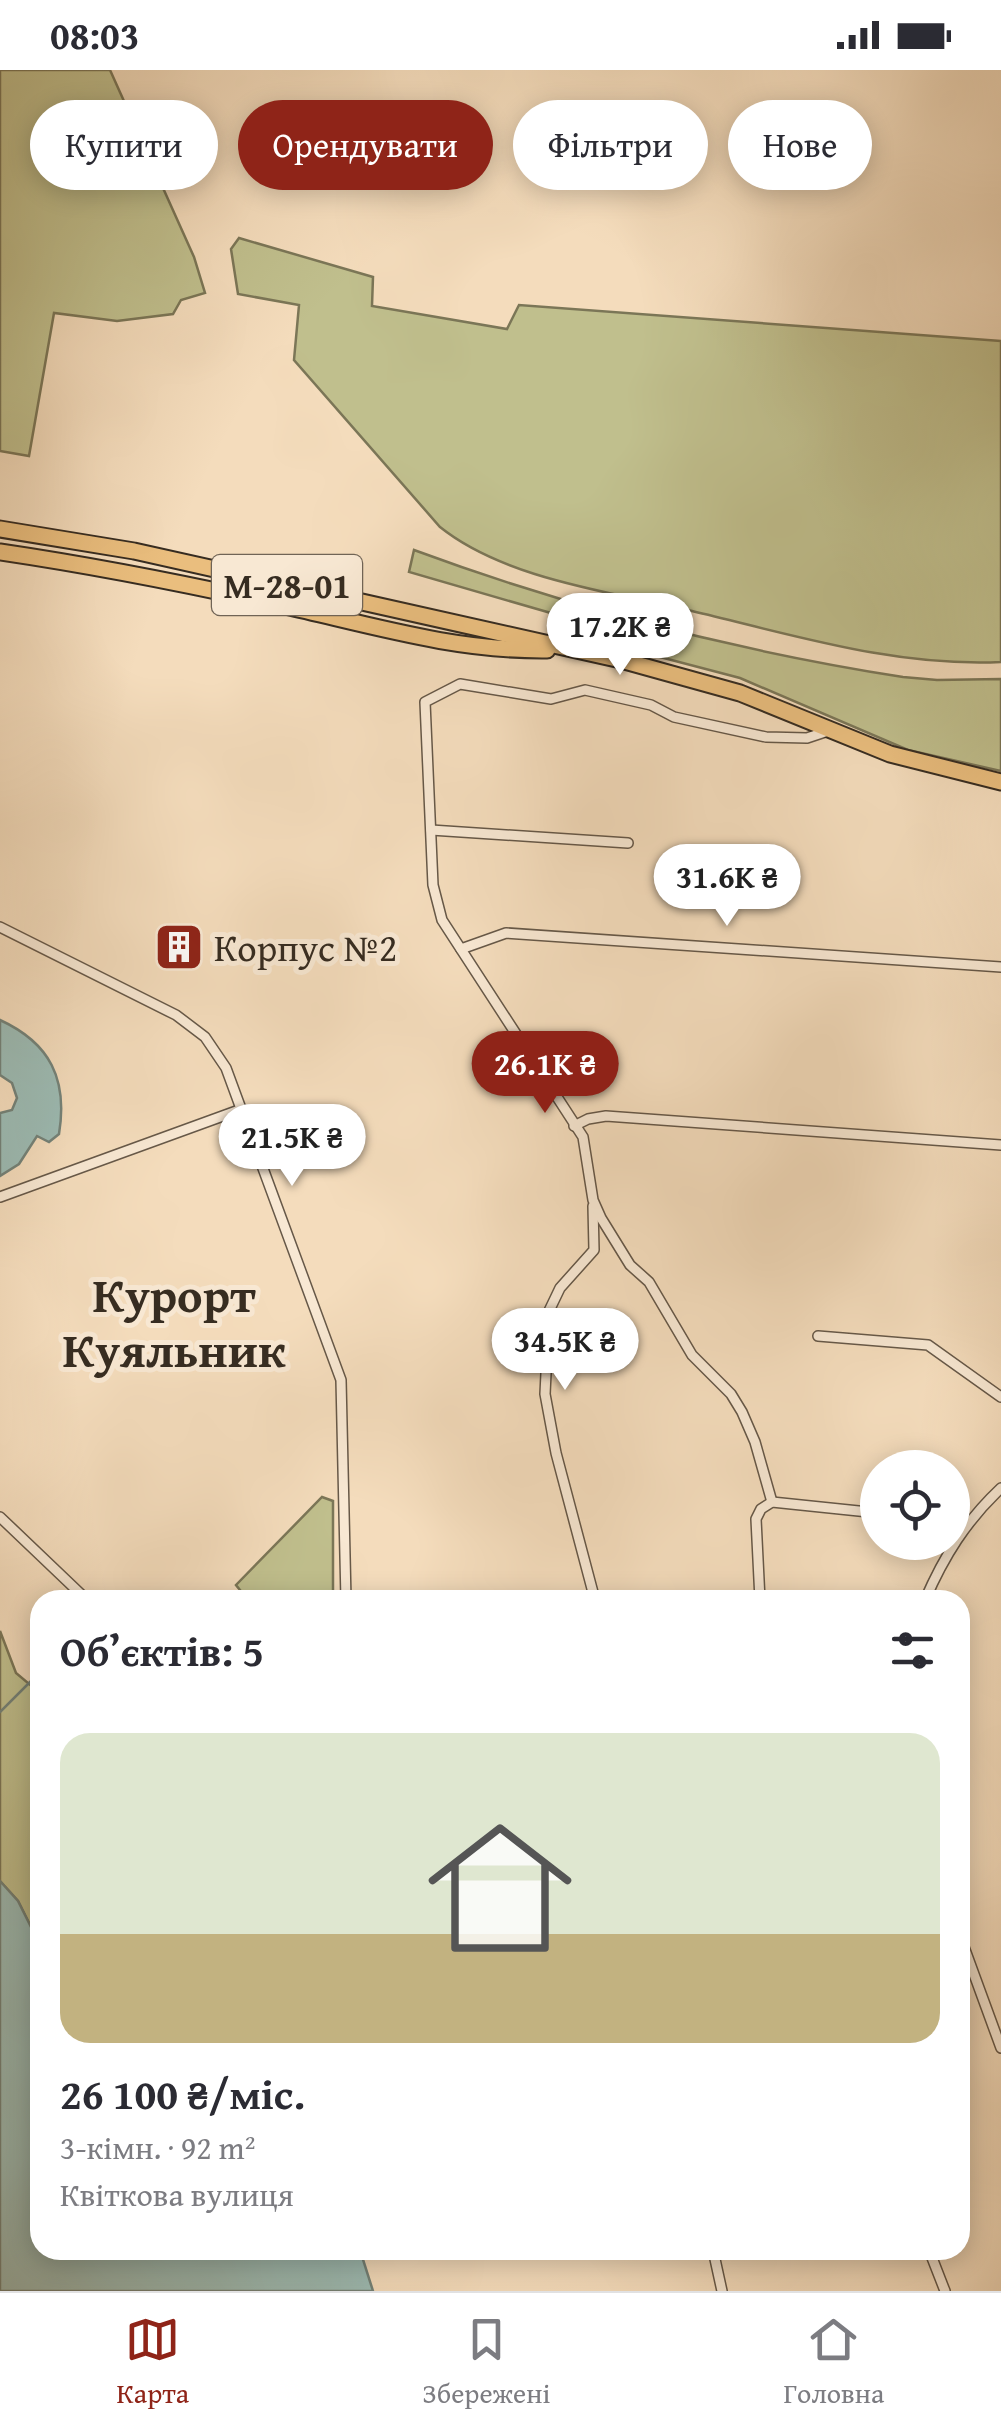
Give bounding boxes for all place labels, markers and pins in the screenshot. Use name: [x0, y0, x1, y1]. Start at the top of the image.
pin: 17.2K ₴: [528, 593, 712, 678]
pin: 31.6K ₴: [635, 844, 819, 929]
place label: Корпус №2: [214, 919, 397, 975]
building icon: Корпус №2: [153, 921, 205, 973]
pin: 26.1K ₴: [453, 1031, 637, 1116]
pin: 21.5K ₴: [200, 1104, 384, 1189]
pin: 34.5K ₴: [473, 1308, 657, 1393]

